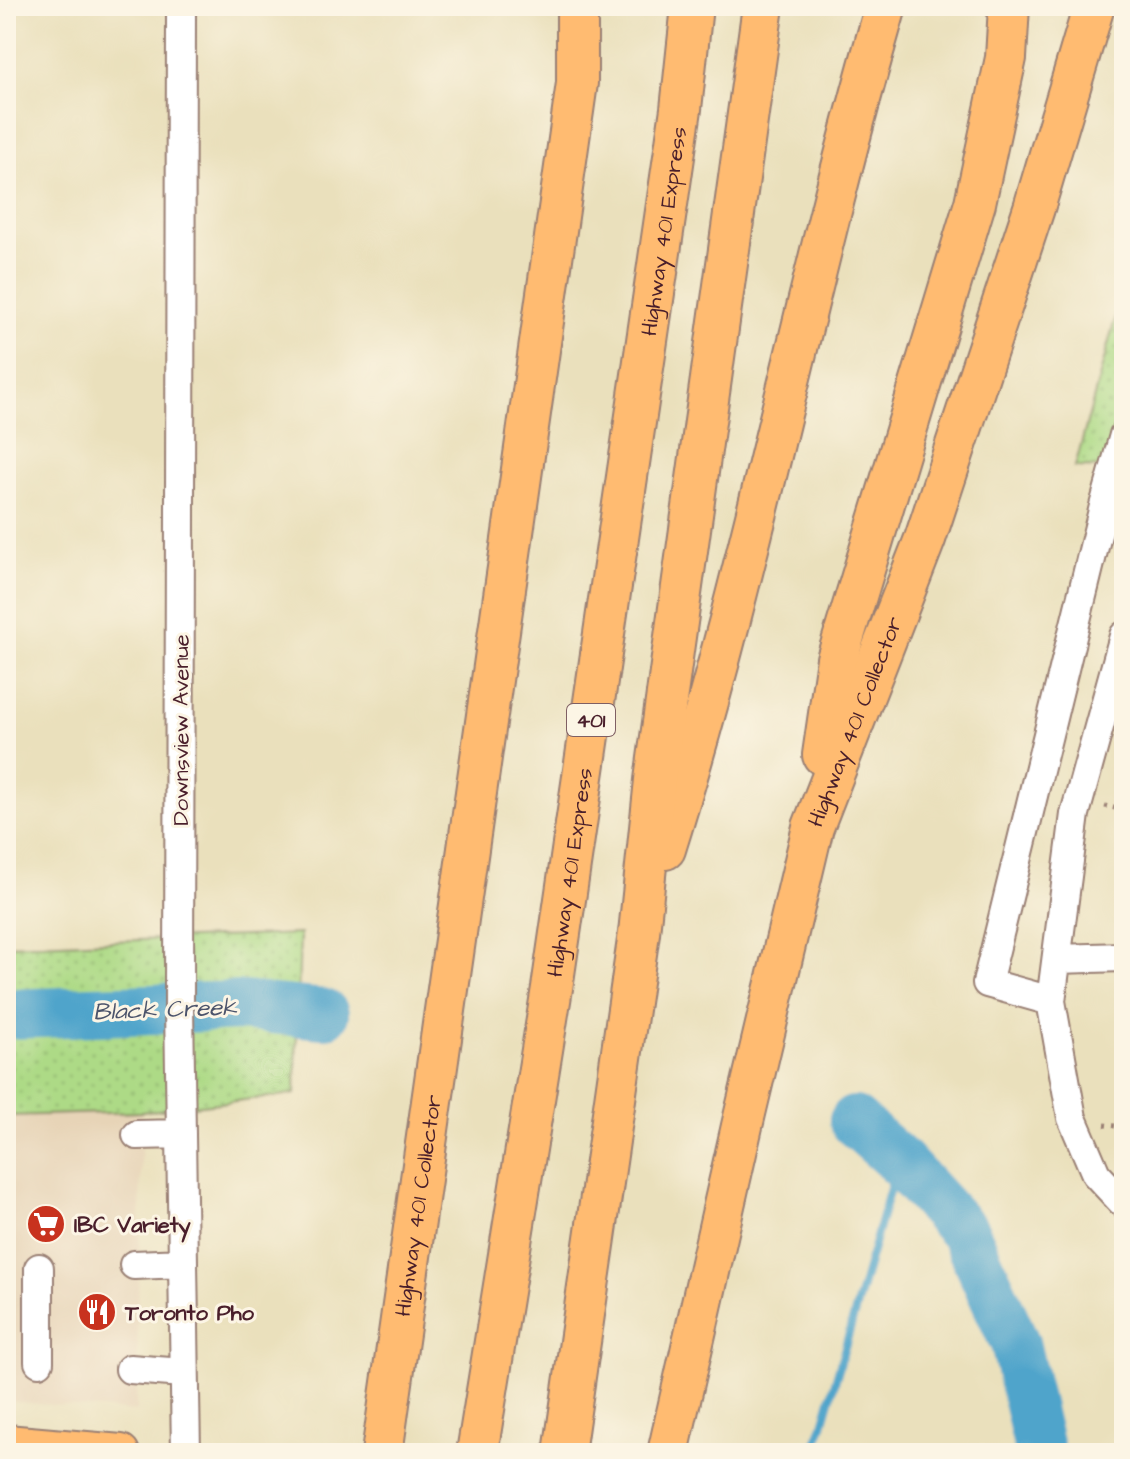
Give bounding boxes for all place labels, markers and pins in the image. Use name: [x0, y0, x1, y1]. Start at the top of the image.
supermarket icon: IBC Variety: [25, 1203, 67, 1245]
place label: IBC Variety: [74, 1210, 192, 1243]
restaurant icon: Toronto Pho: [76, 1291, 118, 1333]
place label: Toronto Pho: [124, 1298, 255, 1329]

